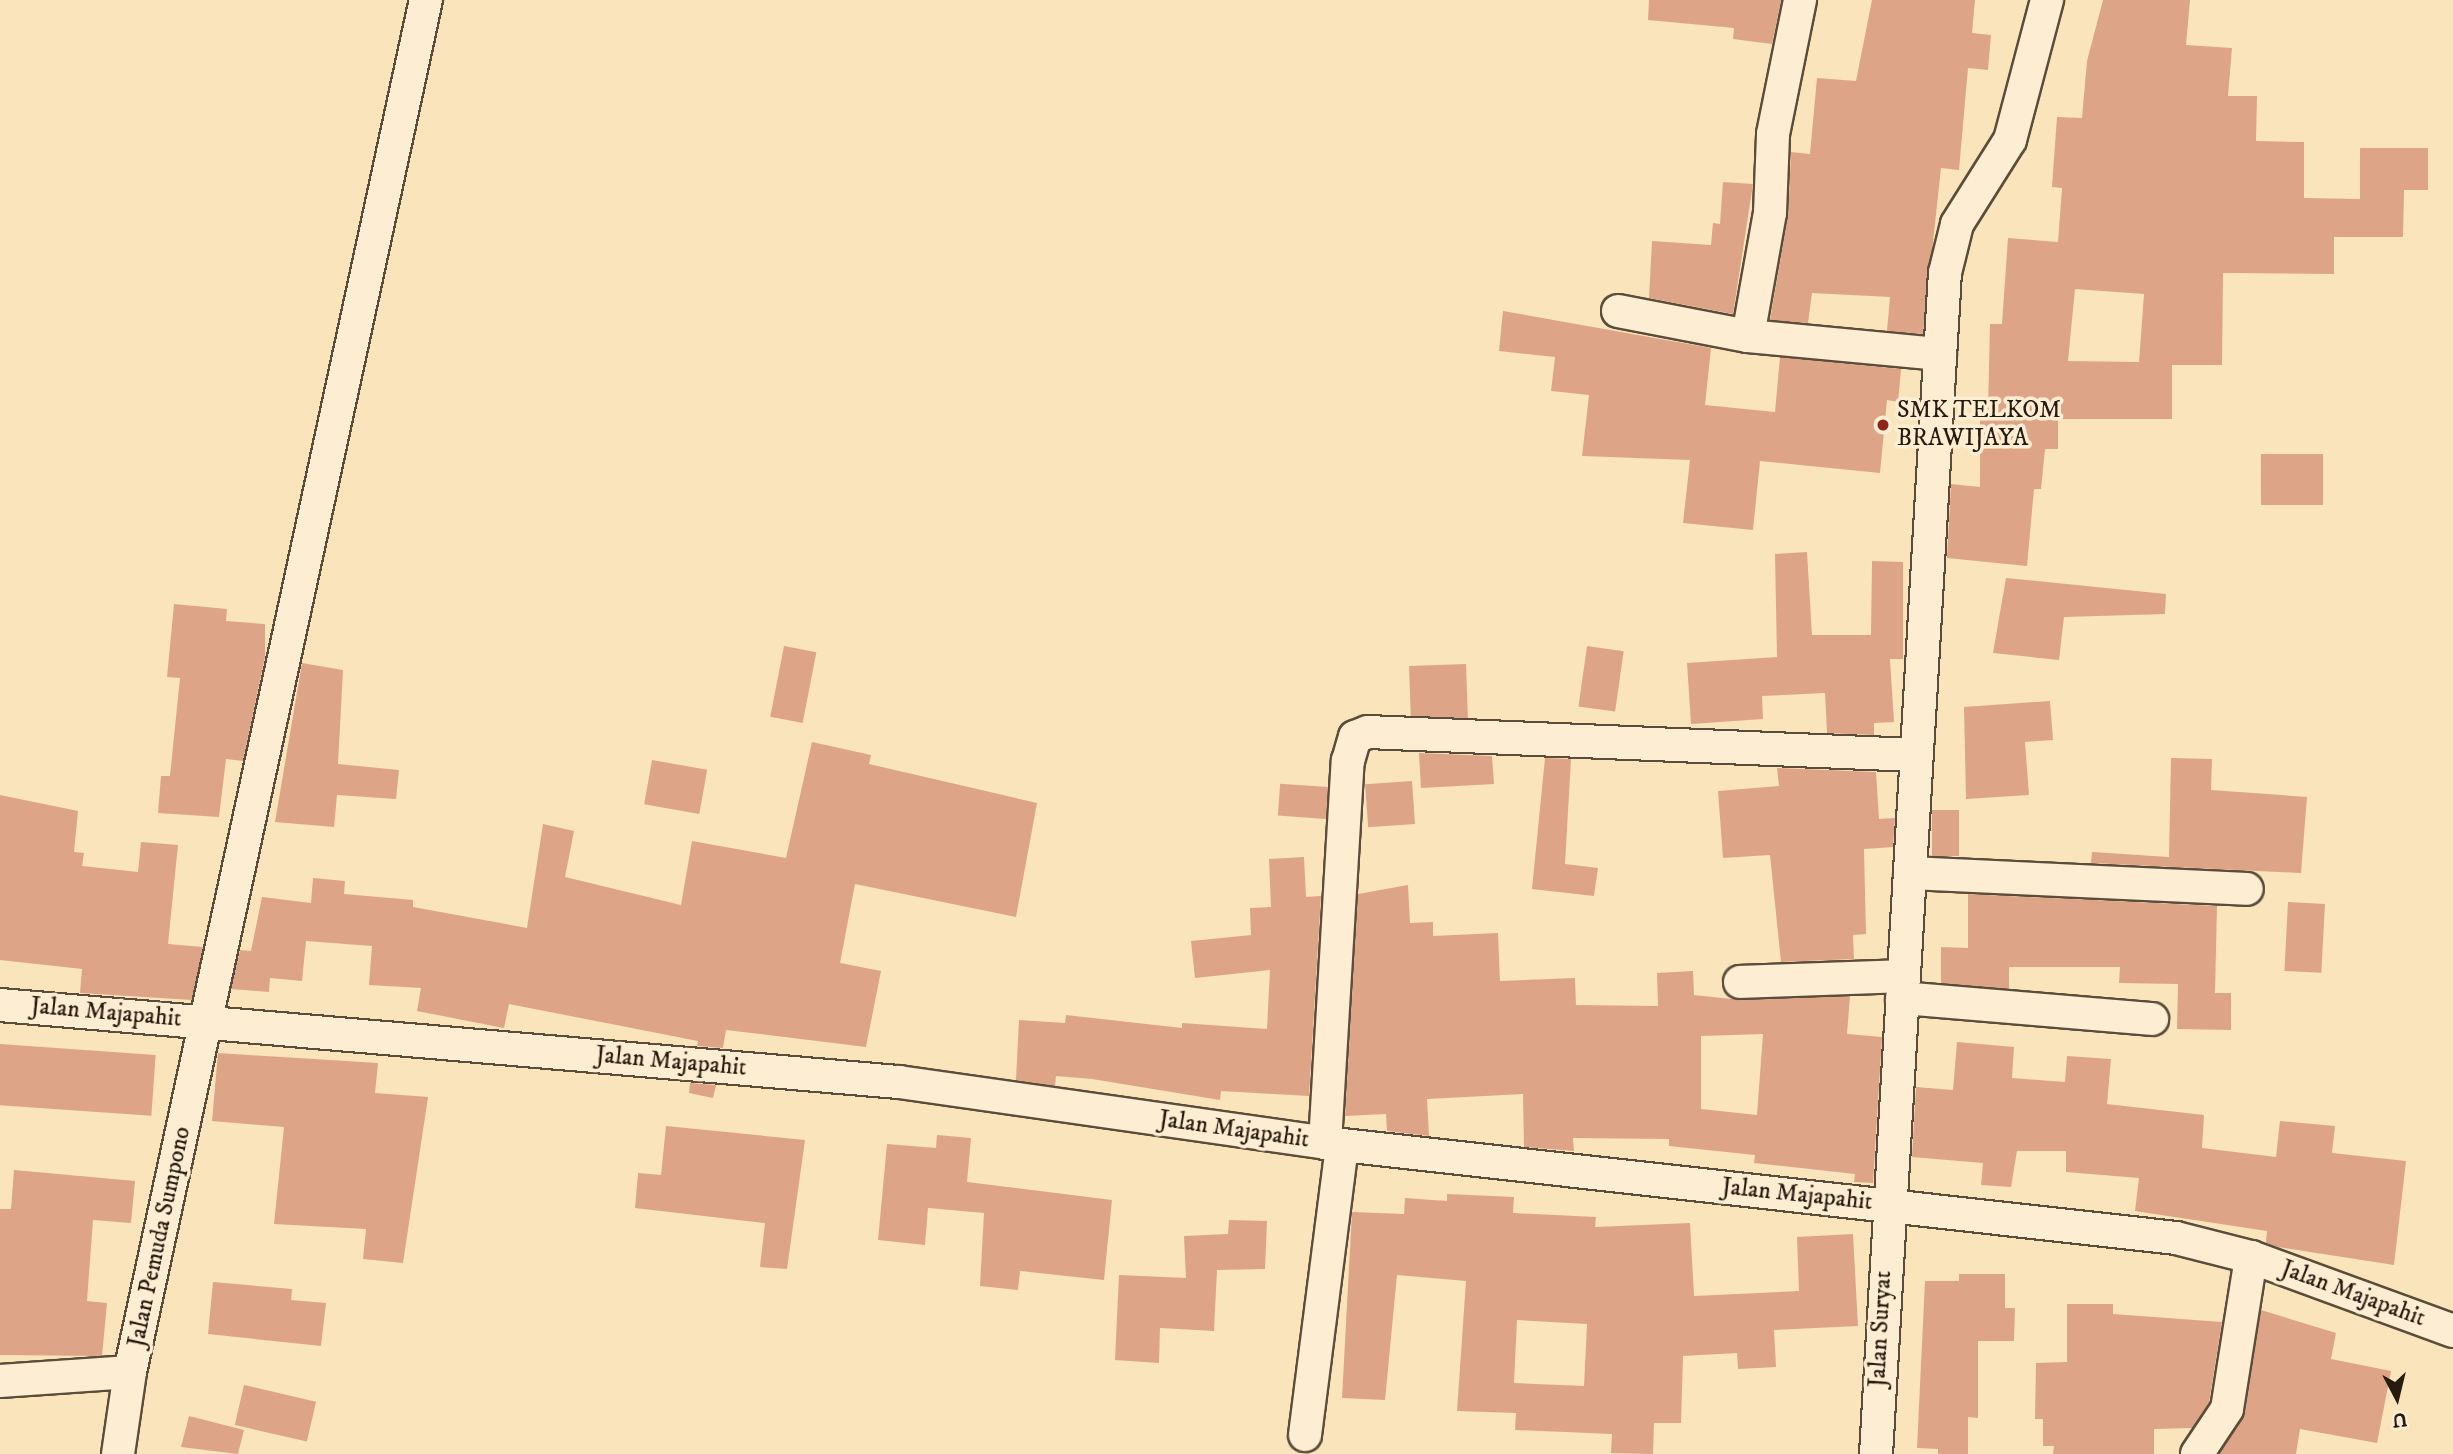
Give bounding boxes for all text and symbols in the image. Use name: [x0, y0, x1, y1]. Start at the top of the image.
place label: SMK TELKOM BRAWIJAYA: [1897, 397, 2061, 453]
marker: SMK TELKOM BRAWIJAYA: [1875, 417, 1891, 433]
street label: Jalan Majapahit: [29, 992, 183, 1034]
street label: Jalan Majapahit: [594, 1041, 748, 1083]
street label: Jalan Majapahit: [1157, 1105, 1311, 1155]
street label: Jalan Pemuda Sumpono: [123, 1124, 197, 1350]
street label: Jalan Majapahit: [1720, 1173, 1874, 1217]
street label: Jalan Majapahit: [2277, 1255, 2429, 1333]
street label: Jalan Suryat: [1864, 1270, 1898, 1388]
north arrow: [2362, 1363, 2432, 1433]
text: U: [2391, 1407, 2408, 1432]

